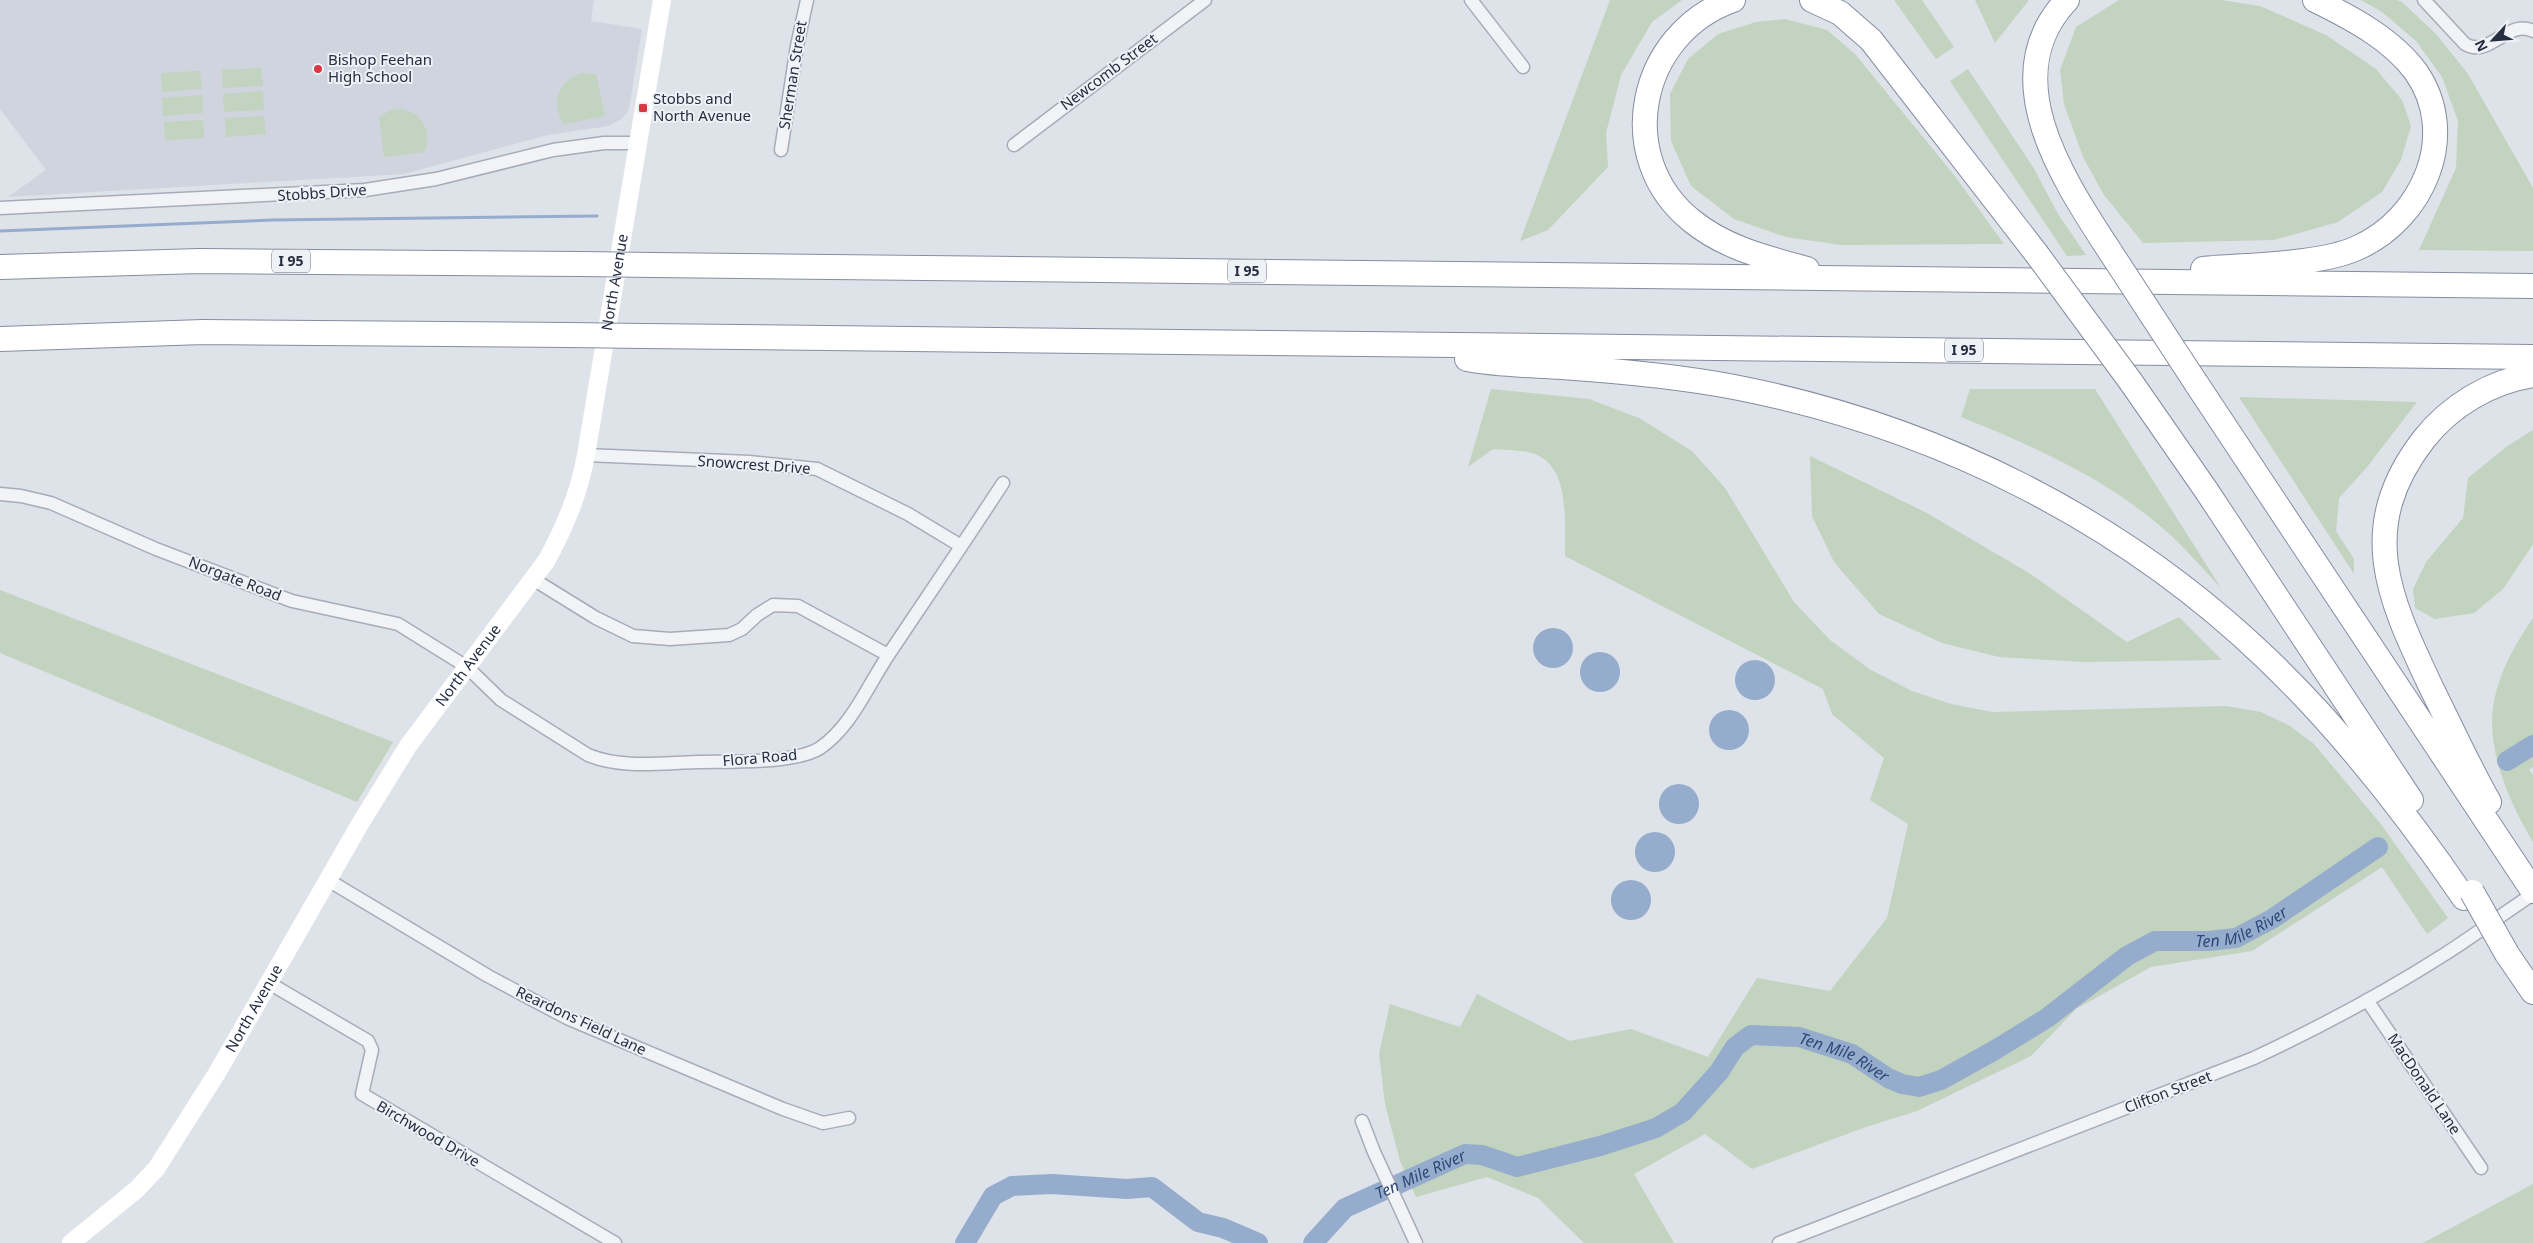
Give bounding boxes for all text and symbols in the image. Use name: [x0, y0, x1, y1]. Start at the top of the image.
north arrow: [2468, 15, 2518, 65]
street label: Sherman Street: [774, 19, 811, 131]
street label: Newcomb Street: [1056, 28, 1161, 114]
text: N: [2470, 37, 2492, 55]
place label: Bishop Feehan High School: [328, 49, 432, 86]
marker: Bishop Feehan High School: [312, 63, 324, 75]
place label: Stobbs and North Avenue: [653, 88, 751, 125]
marker: Stobbs and North Avenue: [637, 102, 649, 114]
street label: Stobbs Drive: [277, 179, 367, 205]
street label: North Avenue: [596, 232, 632, 332]
road number: I 95: [272, 250, 310, 272]
road number: I 95: [1228, 260, 1266, 282]
road number: I 95: [1945, 338, 1983, 362]
street label: Snowcrest Drive: [697, 450, 811, 478]
street label: Norgate Road: [186, 551, 285, 605]
street label: North Avenue: [430, 620, 505, 710]
street label: Flora Road: [722, 744, 798, 770]
water label: Ten Mile River: [2196, 901, 2292, 952]
street label: North Avenue: [220, 961, 286, 1055]
street label: Reardons Field Lane: [513, 981, 650, 1059]
water label: Ten Mile River: [1796, 1027, 1894, 1087]
street label: MacDonald Lane: [2384, 1029, 2466, 1138]
street label: Clifton Street: [2121, 1065, 2215, 1117]
street label: Birchwood Drive: [373, 1095, 484, 1171]
water label: Ten Mile River: [1371, 1144, 1470, 1204]

